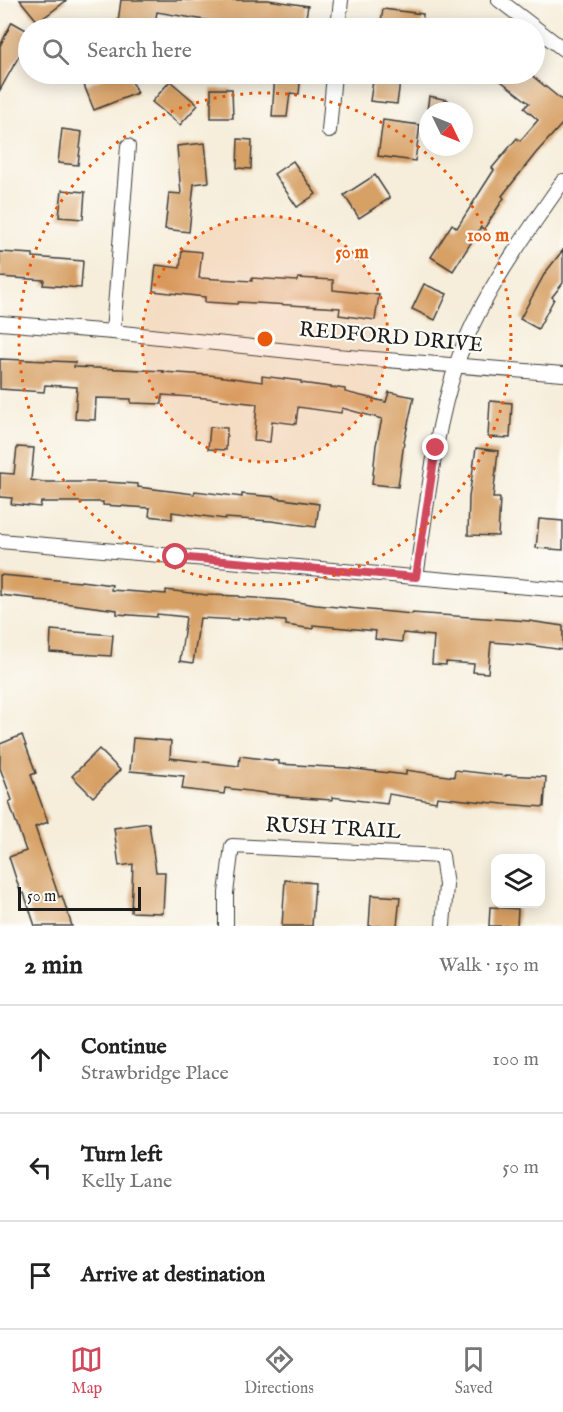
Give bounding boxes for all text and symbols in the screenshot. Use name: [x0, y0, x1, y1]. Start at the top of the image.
search box: [18, 18, 545, 84]
icon: search: [39, 35, 72, 68]
text: Search here: [87, 37, 192, 65]
north arrow: [419, 102, 473, 156]
text: 100 m: [467, 225, 509, 248]
text: 50 m: [335, 242, 369, 265]
street label: REDFORD DRIVE: [298, 317, 484, 359]
centre of rings: [255, 329, 275, 349]
route end: [422, 434, 448, 460]
route start: [162, 543, 188, 569]
street label: RUSH TRAIL: [265, 812, 401, 846]
map controls: [491, 854, 545, 908]
button: layers: [491, 854, 545, 908]
scale bar: [18, 884, 141, 912]
text: 50 m: [27, 887, 56, 907]
text: 2 min: [24, 949, 83, 982]
text: Walk · 150 m: [439, 953, 539, 978]
text: Continue: [81, 1033, 167, 1061]
icon: ahead: [24, 1043, 57, 1076]
text: 100 m: [492, 1047, 539, 1072]
text: Strawbridge Place: [81, 1061, 229, 1086]
text: Turn left: [81, 1141, 163, 1169]
icon: left: [24, 1151, 57, 1184]
text: 50 m: [502, 1155, 539, 1180]
text: Kelly Lane: [81, 1169, 172, 1194]
icon: arrive: [24, 1259, 57, 1292]
text: Arrive at destination: [81, 1261, 265, 1289]
tab: Map: [70, 1343, 103, 1399]
tab: Directions: [244, 1343, 314, 1399]
tab: Saved: [455, 1343, 493, 1399]

